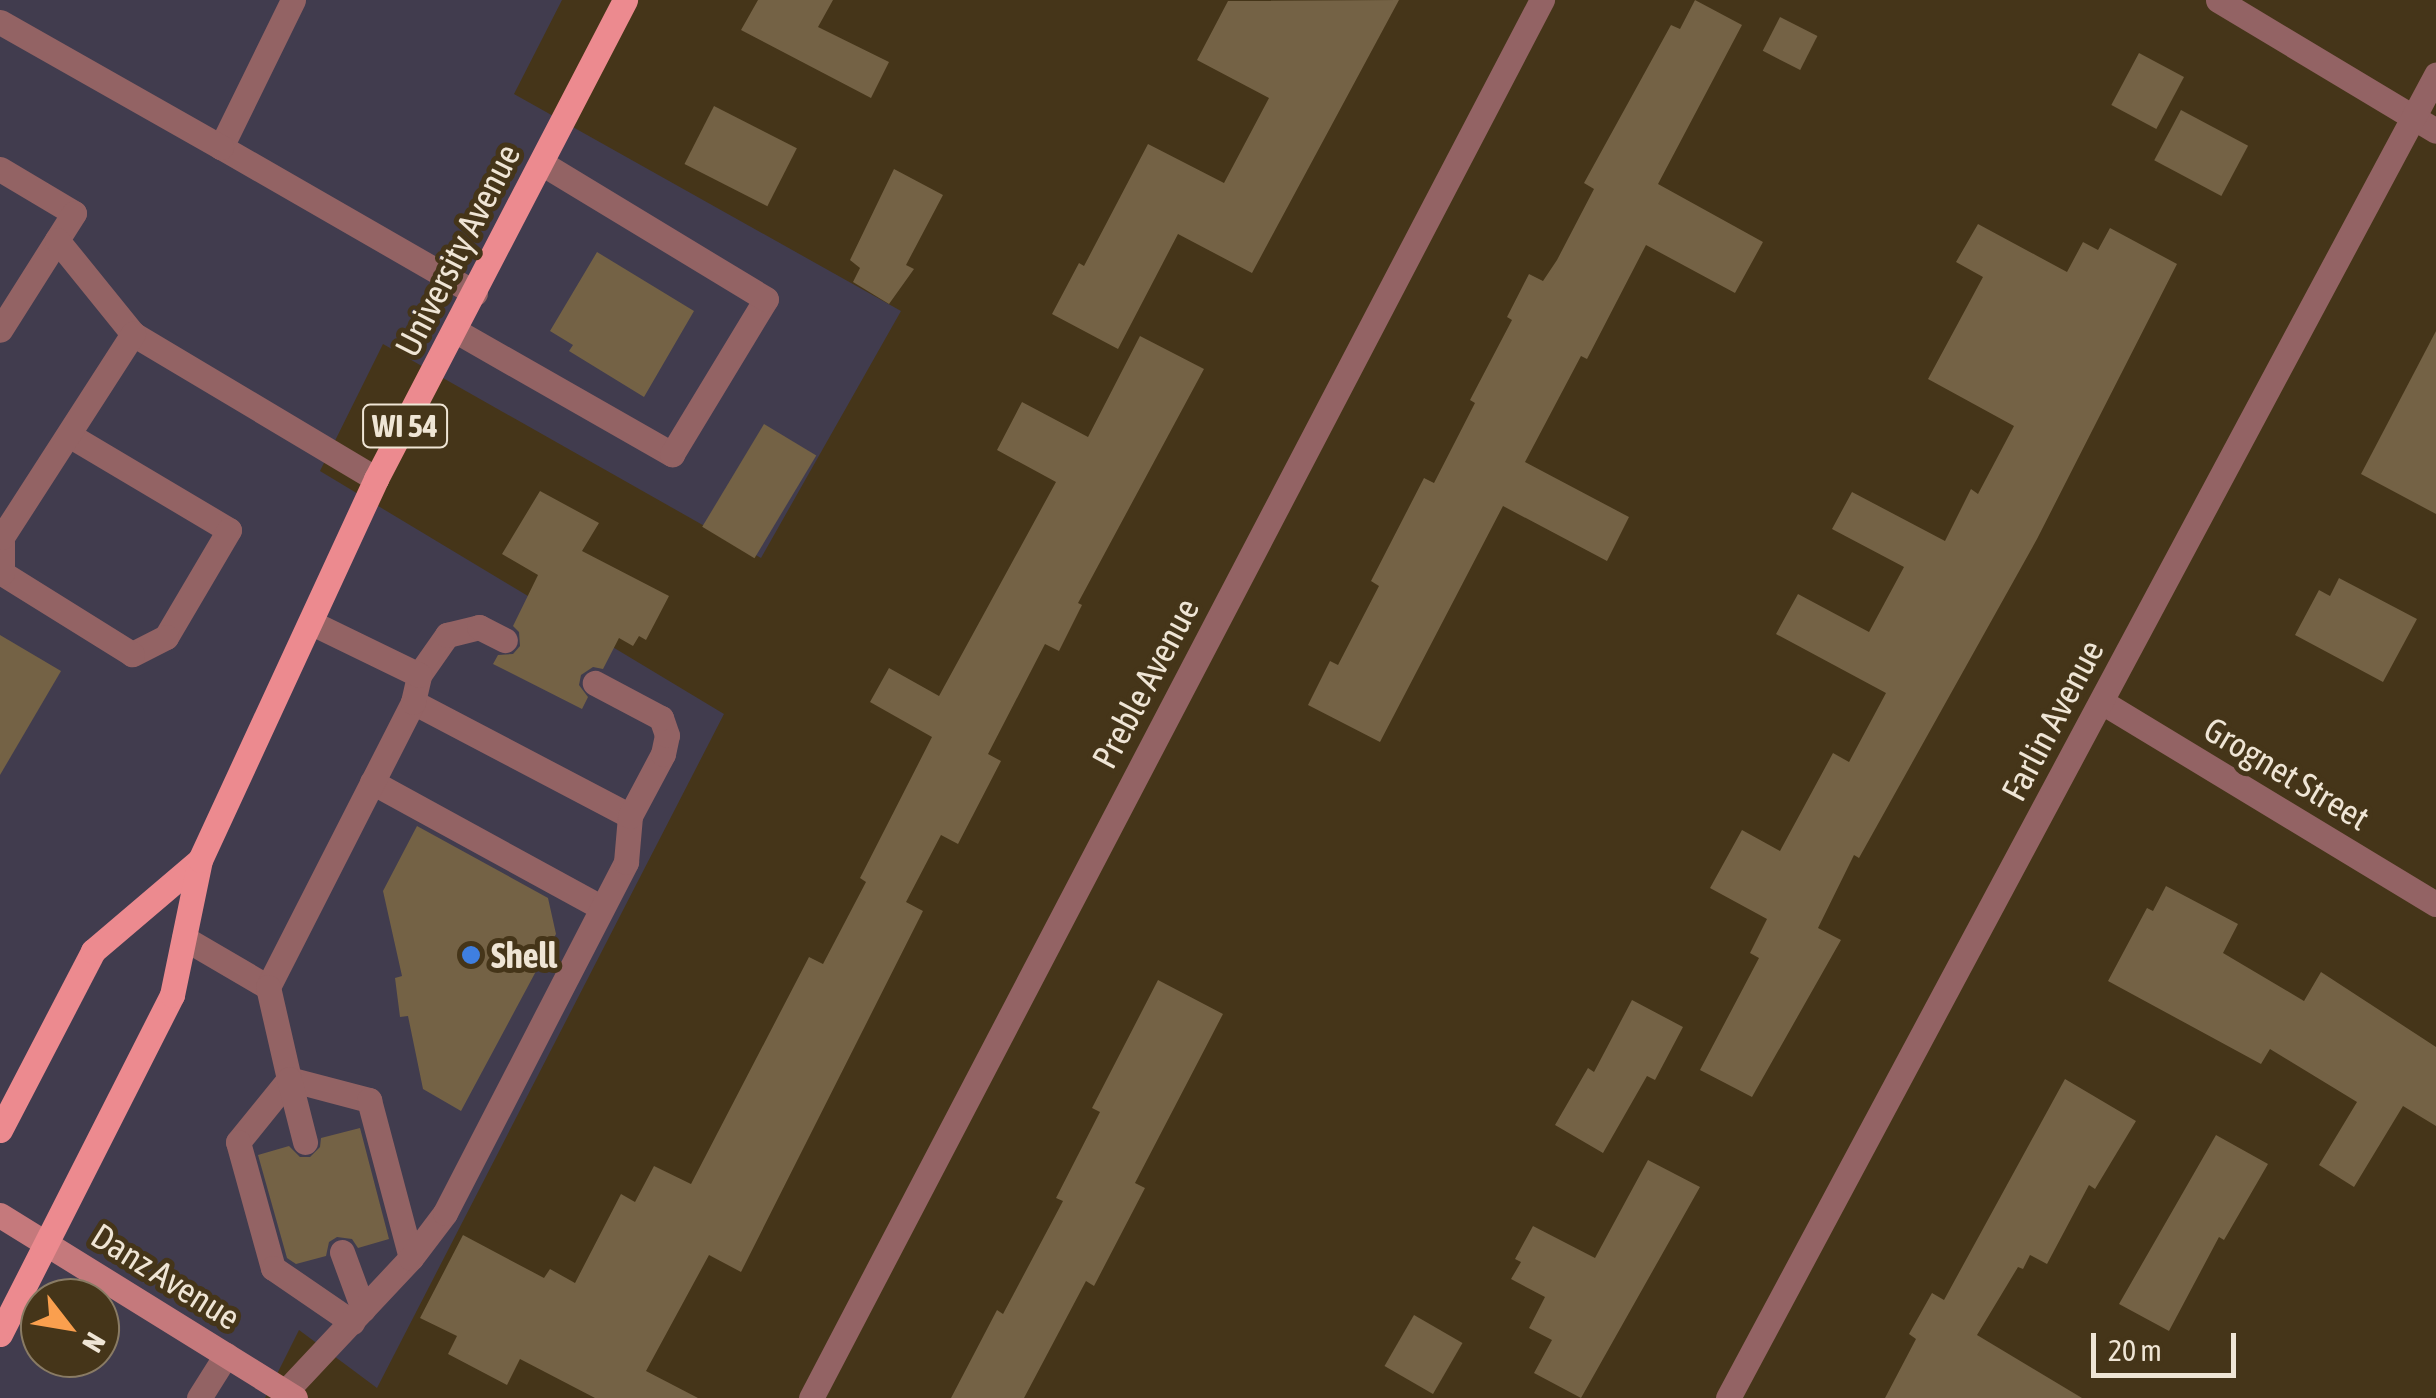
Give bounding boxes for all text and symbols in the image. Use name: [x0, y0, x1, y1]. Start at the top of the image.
street label: University Avenue: [386, 137, 528, 363]
road number: WI 54: [360, 399, 450, 453]
street label: Preble Avenue: [1083, 591, 1207, 775]
street label: Farlin Avenue: [1992, 632, 2112, 808]
street label: Grognet Street: [2197, 707, 2377, 839]
place label: Shell: [491, 934, 557, 976]
marker: Shell: [460, 944, 482, 966]
street label: Danz Avenue: [84, 1214, 248, 1338]
north arrow: [20, 1278, 120, 1378]
scale bar: [2096, 1313, 2241, 1375]
text: N: [76, 1327, 112, 1358]
text: 20 m: [2108, 1333, 2162, 1367]

